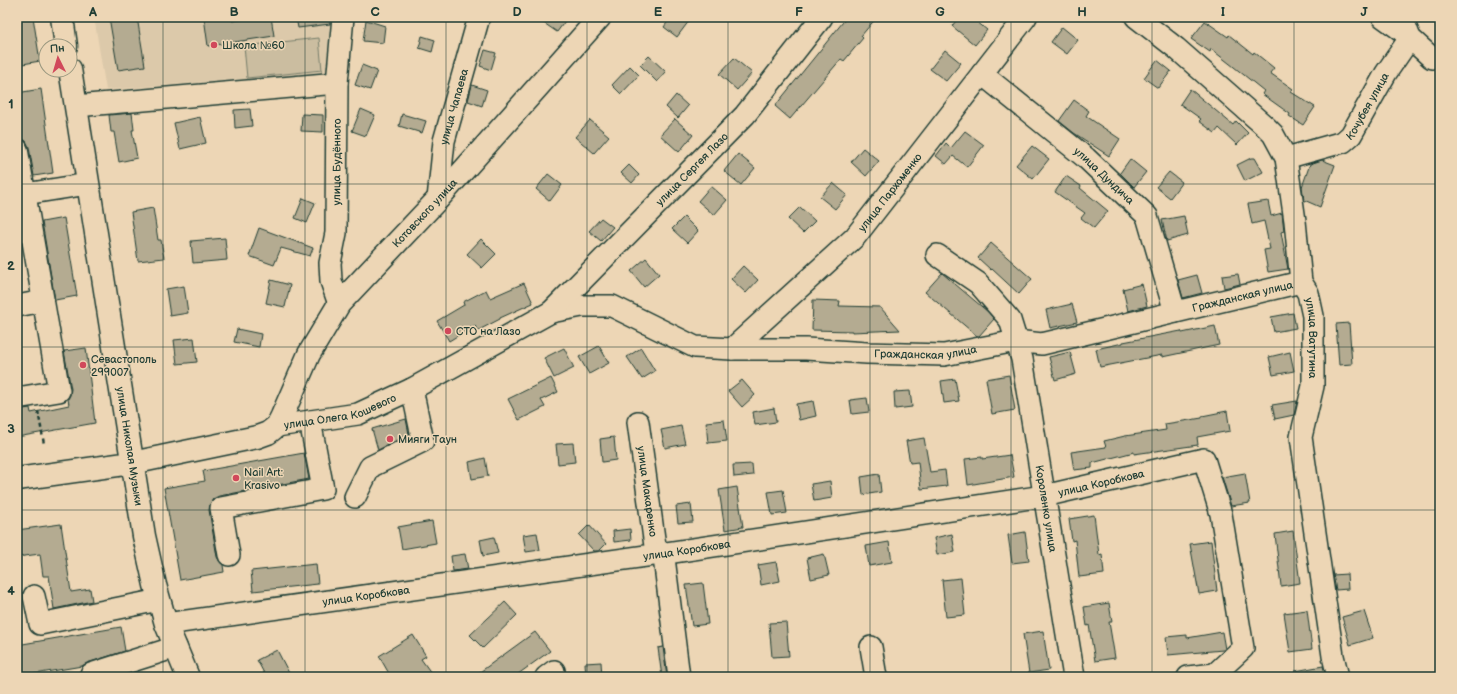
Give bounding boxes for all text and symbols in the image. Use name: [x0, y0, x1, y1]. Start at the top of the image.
text: A: [88, 4, 97, 20]
text: B: [229, 4, 239, 20]
text: C: [370, 4, 380, 20]
text: D: [512, 4, 522, 20]
text: E: [654, 4, 663, 20]
text: F: [795, 4, 803, 20]
text: G: [935, 4, 945, 20]
text: H: [1077, 4, 1087, 20]
text: I: [1221, 4, 1225, 20]
text: J: [1360, 4, 1368, 20]
north arrow: [38, 38, 78, 78]
place label: Школа №60: [222, 39, 285, 52]
marker: Школа №60: [209, 40, 219, 50]
text: Пн: [49, 41, 65, 56]
street label: улица Чапаева: [437, 67, 471, 145]
street label: Кочубея улица: [1343, 70, 1392, 143]
text: 1: [8, 96, 14, 112]
street label: улица Будённого: [330, 118, 343, 205]
street label: улица Сергея Лазо: [653, 130, 731, 208]
street label: улица Дундича: [1071, 144, 1137, 207]
street label: улица Пархоменко: [855, 150, 924, 234]
street label: Котовского улица: [389, 175, 460, 250]
text: 2: [7, 258, 15, 274]
street label: Гражданская улица: [1191, 278, 1295, 314]
street label: улица Ватутина: [1303, 296, 1320, 379]
place label: СТО на Лазо: [456, 325, 521, 338]
marker: СТО на Лазо: [443, 326, 453, 336]
street label: Гражданская улица: [874, 342, 978, 361]
place label: Севастополь 299007: [91, 353, 157, 379]
marker: Севастополь 299007: [78, 360, 88, 370]
street label: улица Николая Музыки: [114, 386, 146, 507]
street label: улица Олега Кошевого: [283, 391, 398, 431]
text: 3: [7, 421, 15, 437]
place label: Мияги Таун: [398, 433, 457, 446]
marker: Мияги Таун: [385, 434, 395, 444]
street label: улица Макаренко: [635, 445, 660, 538]
street label: Короленко улица: [1033, 464, 1060, 554]
place label: Nail Art: Krasivo: [244, 466, 283, 492]
street label: улица Коробкова: [1057, 466, 1146, 499]
marker: Nail Art: Krasivo: [231, 473, 241, 483]
street label: улица Коробкова: [642, 537, 732, 563]
text: 4: [7, 583, 15, 599]
street label: улица Коробкова: [322, 583, 411, 608]

